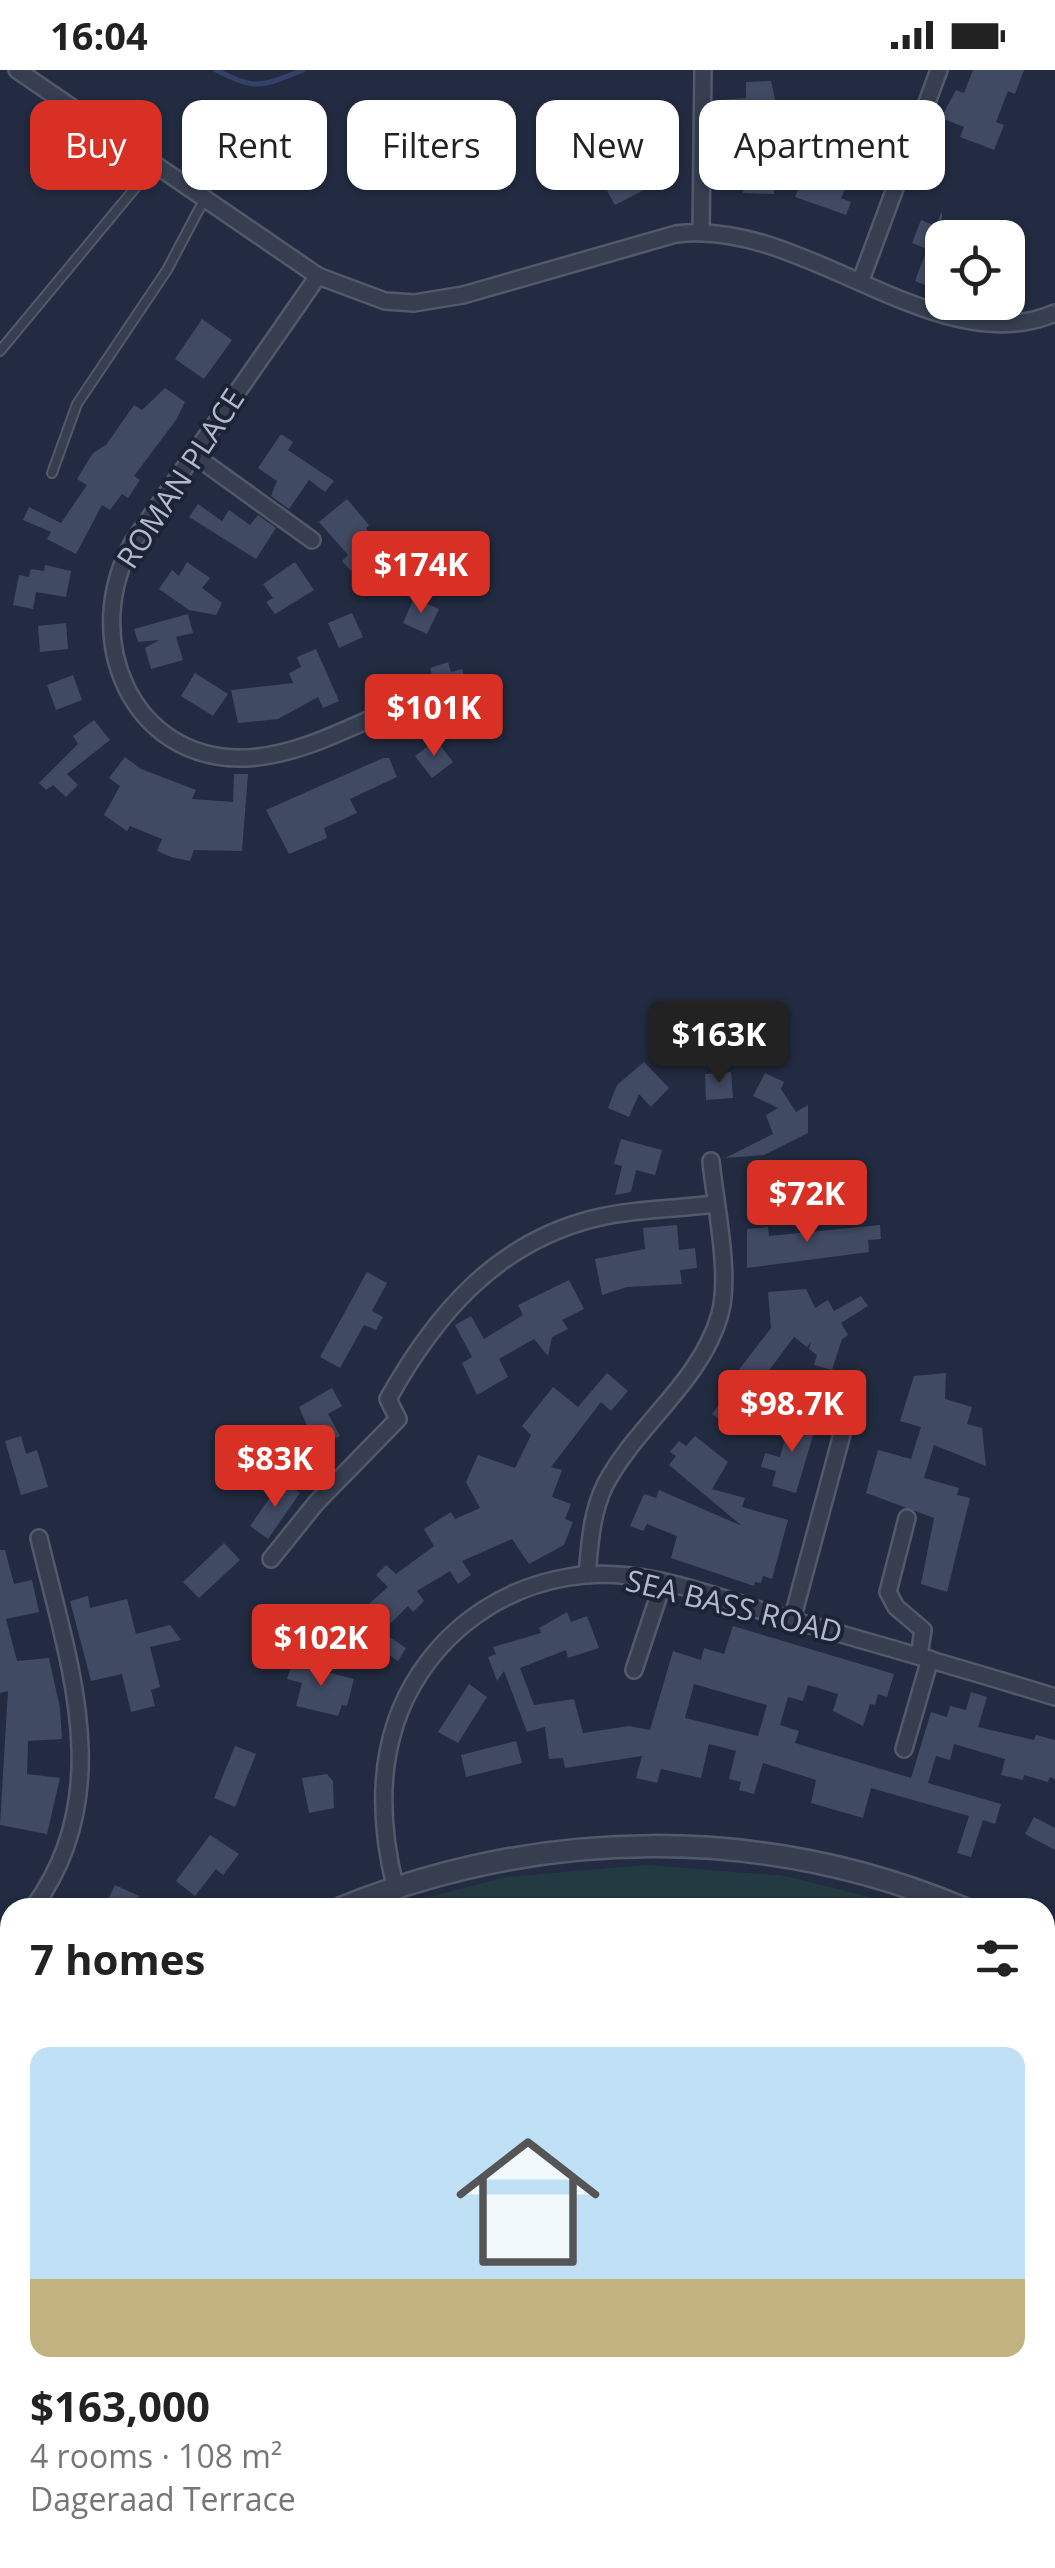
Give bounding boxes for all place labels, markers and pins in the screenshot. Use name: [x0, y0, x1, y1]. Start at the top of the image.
pin: $174K: [351, 531, 491, 616]
pin: $101K: [364, 674, 504, 759]
pin: $163K: [649, 1001, 789, 1086]
pin: $72K: [748, 1160, 866, 1245]
pin: $98.7K: [711, 1370, 873, 1455]
pin: $83K: [216, 1425, 334, 1510]
pin: $102K: [251, 1604, 391, 1689]

